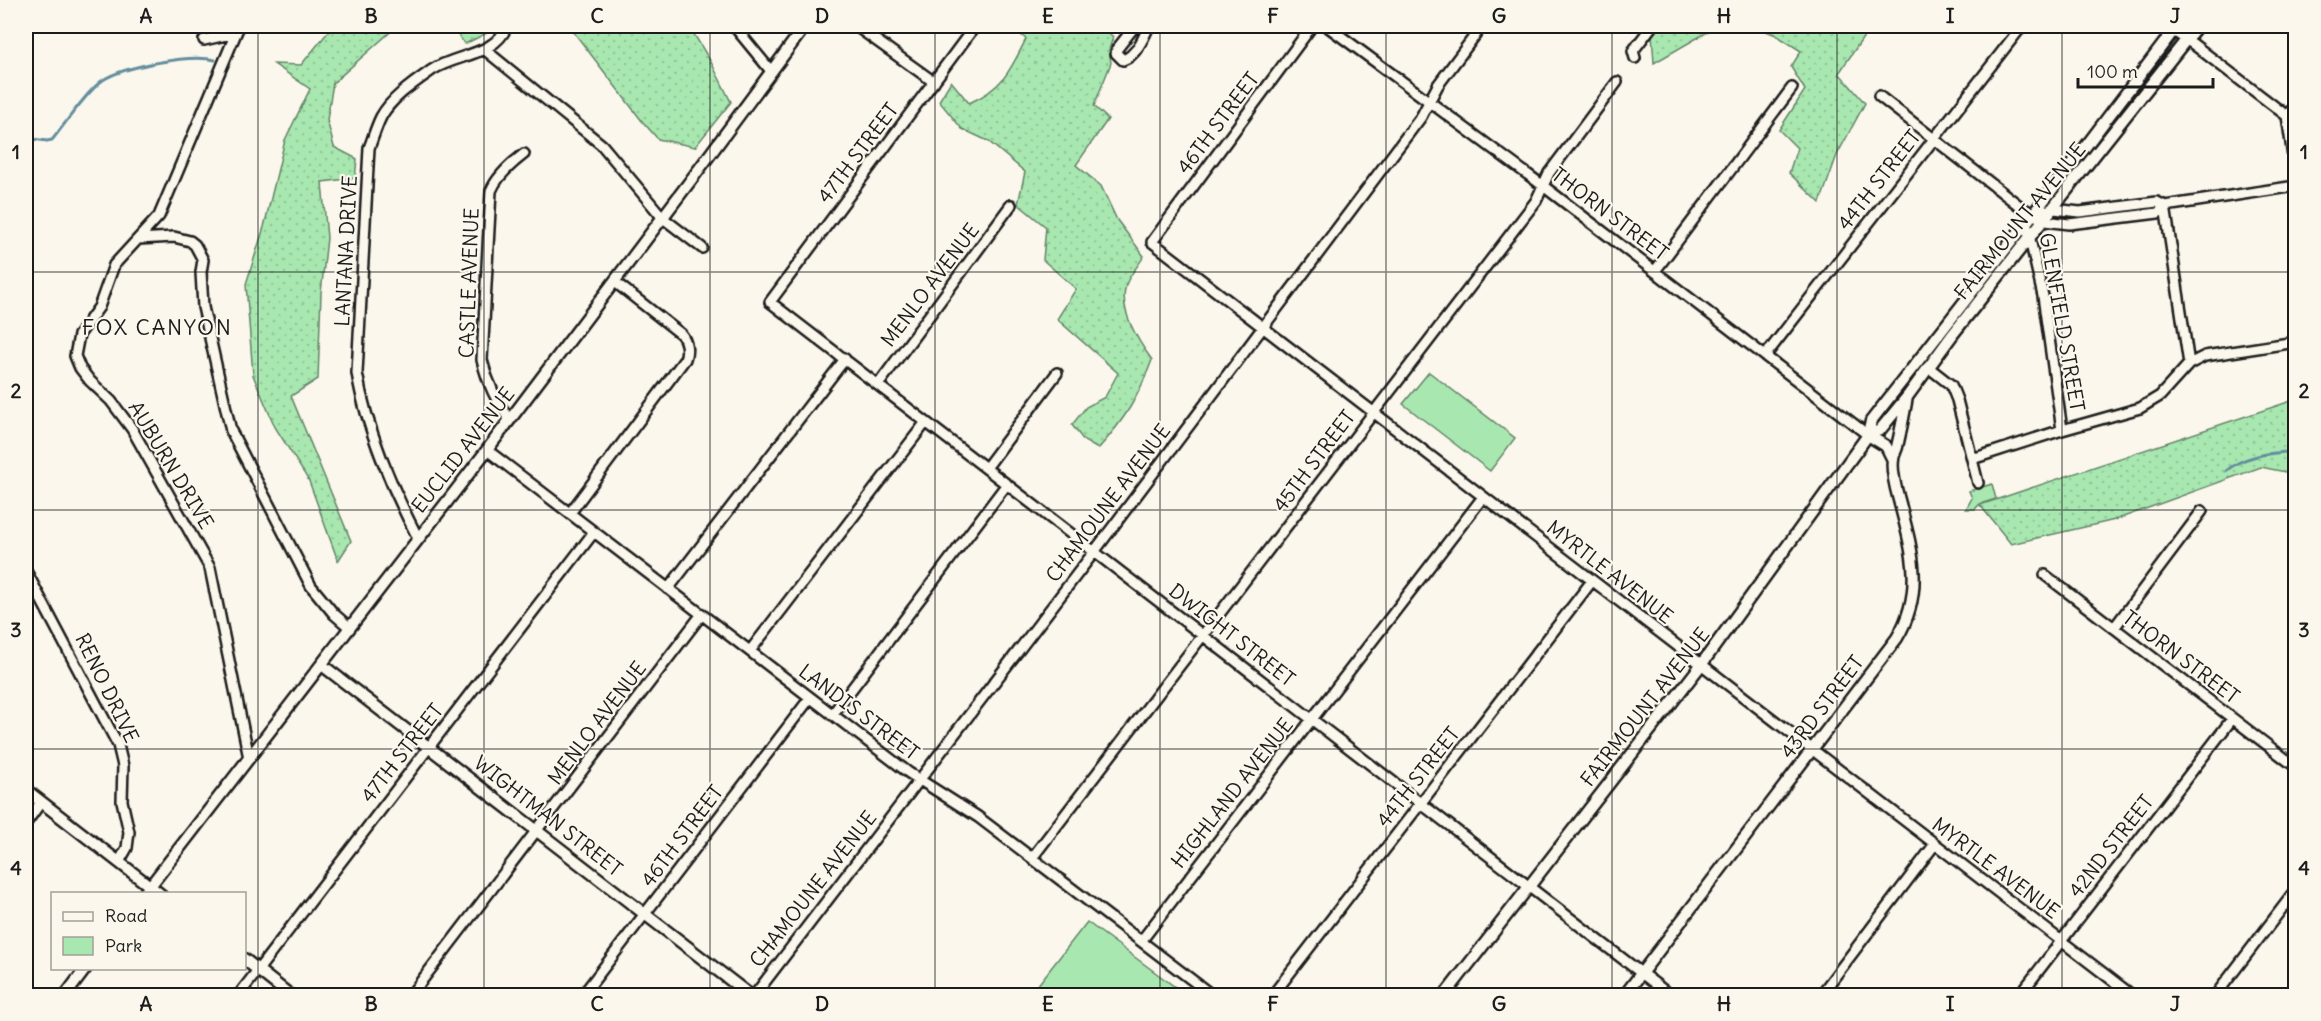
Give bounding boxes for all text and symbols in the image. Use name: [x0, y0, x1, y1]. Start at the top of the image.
text: A: [140, 3, 153, 28]
text: B: [364, 3, 378, 28]
text: C: [590, 3, 604, 28]
text: D: [815, 3, 829, 28]
text: E: [1042, 3, 1054, 28]
text: F: [1267, 3, 1279, 28]
text: G: [1492, 3, 1506, 28]
text: H: [1717, 3, 1731, 28]
text: I: [1946, 3, 1955, 28]
text: J: [2170, 3, 2181, 28]
scale bar: [2078, 51, 2213, 89]
text: 100 m: [2087, 60, 2138, 83]
street label: 46TH STREET: [1171, 67, 1264, 178]
street label: 47TH STREET: [812, 98, 903, 208]
street label: 44TH STREET: [1832, 125, 1926, 235]
street label: FAIRMOUNT AVENUE: [1949, 137, 2091, 304]
text: 1: [12, 139, 20, 164]
text: 1: [2300, 139, 2308, 164]
street label: THORN STREET: [1547, 162, 1674, 266]
street label: LANTANA DRIVE: [329, 175, 362, 327]
street label: CASTLE AVENUE: [453, 207, 484, 359]
street label: MENLO AVENUE: [875, 218, 984, 351]
street label: GLENFIELD STREET: [2034, 231, 2090, 413]
district label: FOX CANYON: [82, 313, 232, 341]
text: 2: [11, 378, 22, 403]
text: 2: [2299, 378, 2310, 403]
street label: EUCLID AVENUE: [406, 382, 520, 518]
street label: AUBURN DRIVE: [124, 396, 219, 533]
street label: 45TH STREET: [1267, 405, 1360, 516]
street label: CHAMOUNE AVENUE: [1040, 419, 1175, 587]
street label: MYRTLE AVENUE: [1542, 515, 1678, 629]
street label: DWIGHT STREET: [1164, 578, 1300, 691]
street label: THORN STREET: [2118, 605, 2245, 709]
text: 3: [10, 617, 22, 642]
text: 3: [2298, 617, 2310, 642]
street label: FAIRMOUNT AVENUE: [1575, 622, 1714, 791]
street label: RENO DRIVE: [70, 629, 145, 746]
street label: 43RD STREET: [1775, 650, 1869, 763]
street label: MENLO AVENUE: [542, 656, 651, 789]
street label: LANDIS STREET: [794, 658, 924, 765]
street label: 47TH STREET: [355, 698, 448, 807]
street label: HIGHLAND AVENUE: [1165, 713, 1298, 873]
street label: 44TH STREET: [1371, 722, 1465, 832]
street label: WIGHTMAN STREET: [469, 750, 628, 881]
street label: 46TH STREET: [635, 780, 728, 891]
street label: 42ND STREET: [2063, 789, 2158, 902]
street label: CHAMOUNE AVENUE: [744, 805, 881, 972]
street label: MYRTLE AVENUE: [1928, 812, 2065, 924]
text: 4: [10, 855, 22, 880]
text: 4: [2298, 855, 2310, 880]
legend: [51, 892, 246, 970]
text: Road: [105, 904, 148, 927]
text: Park: [105, 934, 142, 957]
text: A: [140, 991, 153, 1016]
text: B: [364, 991, 378, 1016]
text: C: [590, 991, 604, 1016]
text: D: [815, 991, 829, 1016]
text: E: [1042, 991, 1054, 1016]
text: F: [1267, 991, 1279, 1016]
text: G: [1492, 991, 1506, 1016]
text: H: [1717, 991, 1731, 1016]
text: I: [1946, 991, 1955, 1016]
text: J: [2170, 991, 2181, 1016]

